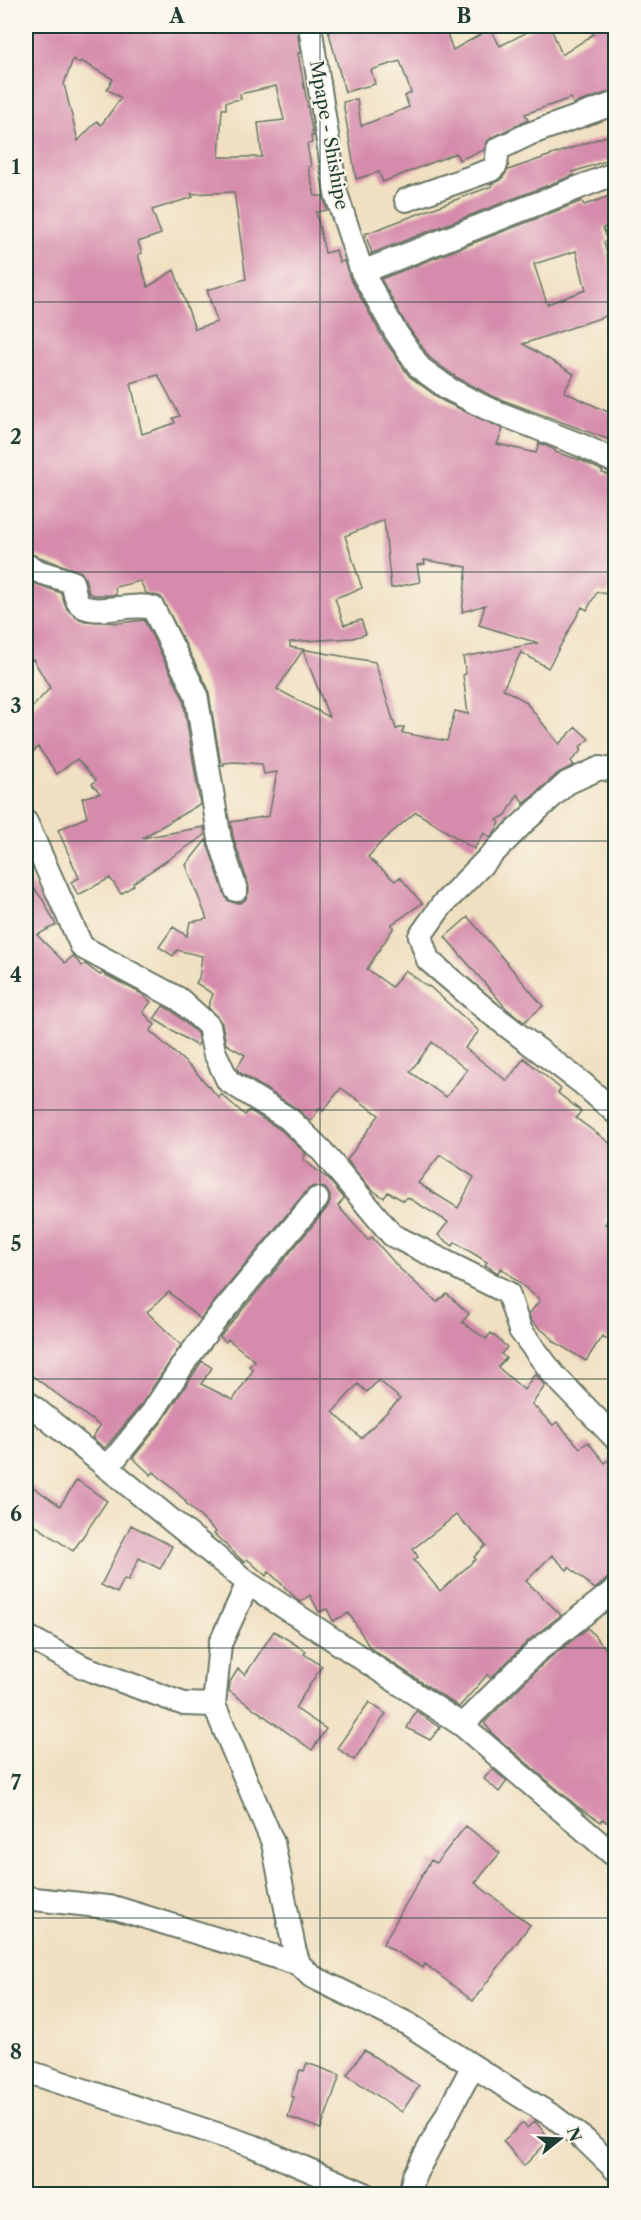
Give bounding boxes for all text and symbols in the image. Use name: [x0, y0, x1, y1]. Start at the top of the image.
text: A: [168, 4, 185, 28]
text: B: [457, 4, 472, 28]
street label: Mpape - Shishipe: [305, 59, 353, 211]
text: 1: [12, 155, 21, 179]
text: 2: [10, 425, 22, 449]
text: 3: [10, 694, 22, 718]
text: 4: [10, 963, 22, 987]
text: 5: [10, 1232, 22, 1256]
text: 6: [10, 1502, 22, 1526]
text: 7: [11, 1771, 22, 1795]
text: 8: [10, 2040, 22, 2064]
north arrow: [530, 2109, 590, 2169]
text: N: [563, 2125, 586, 2144]

